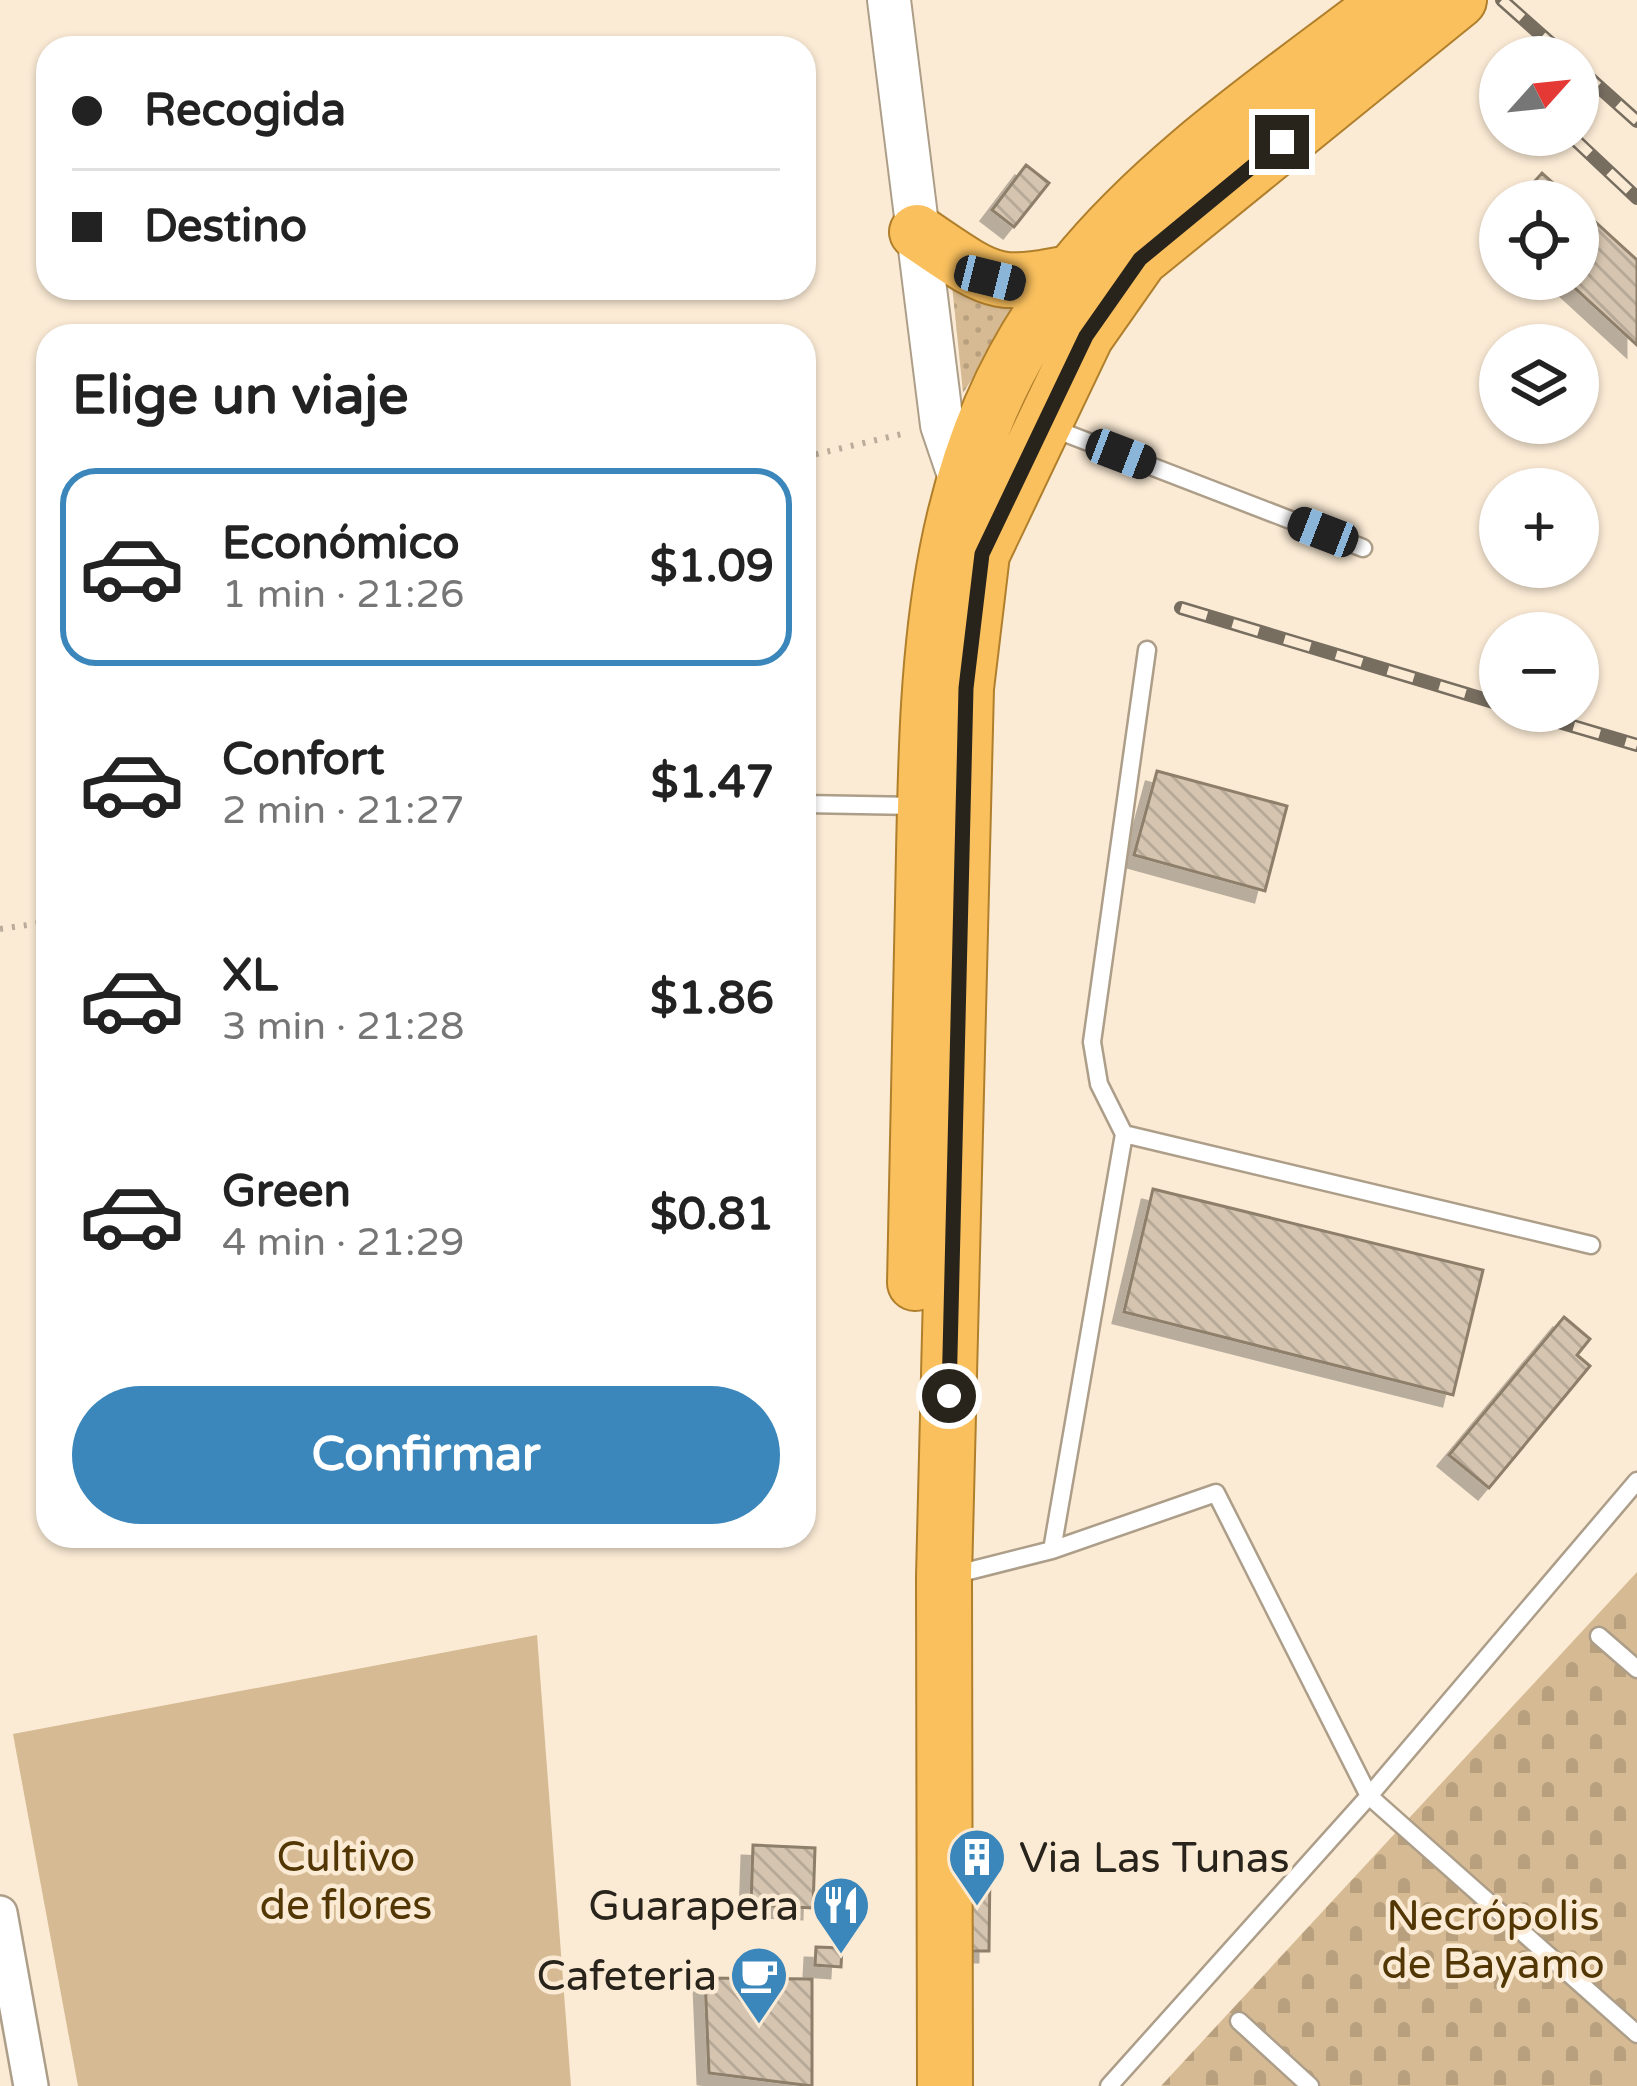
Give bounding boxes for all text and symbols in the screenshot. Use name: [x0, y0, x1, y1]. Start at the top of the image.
north arrow: [1479, 36, 1599, 156]
map controls: [1479, 36, 1599, 732]
text: Recogida: [144, 84, 346, 138]
route end: [1255, 115, 1309, 169]
button: locate: [1479, 180, 1599, 300]
text: Destino: [144, 200, 307, 254]
car: [951, 252, 1029, 304]
button: layers: [1479, 324, 1599, 444]
text: Elige un viaje: [72, 363, 409, 428]
car: [1081, 424, 1161, 484]
button: +: [1479, 468, 1599, 588]
car: [1283, 502, 1363, 562]
icon: car: [78, 513, 186, 621]
text: Económico: [222, 517, 460, 571]
text: $1.09: [650, 540, 774, 594]
text: 1 min · 21:26: [222, 571, 464, 618]
button: −: [1479, 612, 1599, 732]
icon: car: [78, 729, 186, 837]
text: Confort: [222, 733, 384, 787]
text: $1.47: [651, 756, 774, 810]
text: 2 min · 21:27: [222, 787, 464, 834]
icon: car: [78, 945, 186, 1053]
text: XL: [222, 949, 278, 1003]
text: $1.86: [650, 972, 774, 1026]
text: 3 min · 21:28: [222, 1003, 464, 1050]
icon: car: [78, 1161, 186, 1269]
text: Green: [222, 1165, 351, 1219]
text: $0.81: [650, 1188, 774, 1242]
text: 4 min · 21:29: [222, 1219, 464, 1266]
route start: [922, 1369, 976, 1423]
button: Confirmar: [72, 1386, 780, 1524]
building icon: Via Las Tunas: [946, 1826, 1008, 1908]
park label: Cultivo de flores: [260, 1832, 432, 1931]
place label: Via Las Tunas: [1019, 1833, 1290, 1884]
restaurant icon: Guarapera: [810, 1874, 872, 1956]
place label: Guarapera: [588, 1881, 799, 1932]
park label: Necrópolis de Bayamo: [1381, 1891, 1605, 1990]
cafe icon: Cafeteria: [728, 1944, 790, 2026]
place label: Cafeteria: [536, 1951, 717, 2002]

